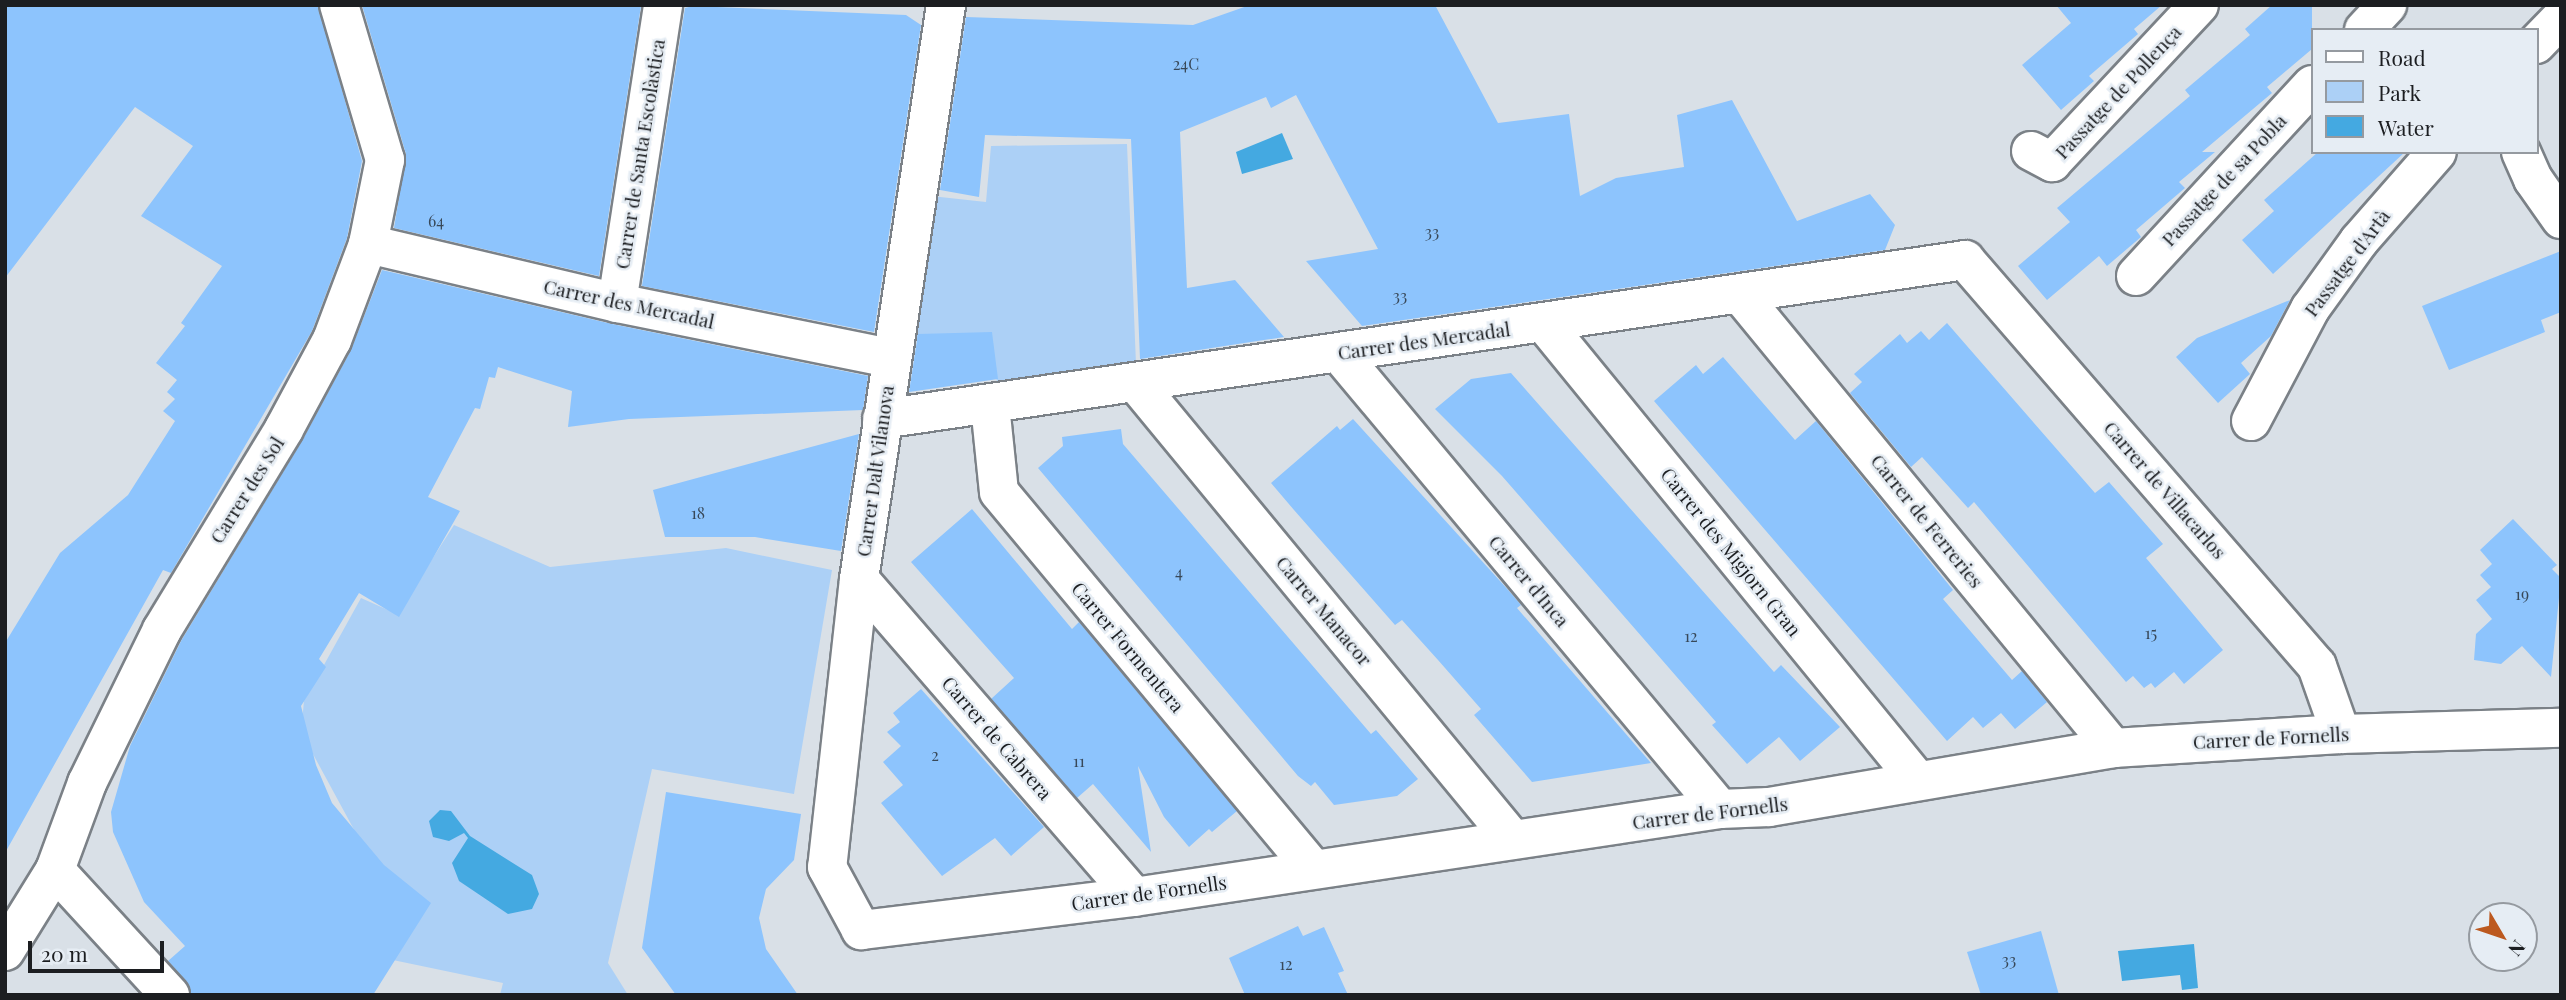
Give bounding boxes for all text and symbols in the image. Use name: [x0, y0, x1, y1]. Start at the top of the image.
street label: Passatge de Pollença: [2050, 20, 2186, 164]
legend: [2310, 28, 2538, 154]
street label: Carrer de Santa Escolàstica: [611, 37, 669, 271]
text: Road: [2378, 43, 2426, 71]
house number: 24C: [1173, 54, 1199, 74]
text: Park: [2378, 78, 2421, 106]
street label: Passatge de sa Pobla: [2157, 109, 2291, 251]
text: Water: [2378, 113, 2434, 141]
street label: Passatge d'Artà: [2299, 205, 2395, 321]
house number: 64: [428, 211, 444, 231]
house number: 33: [1425, 222, 1439, 242]
street label: Carrer des Mercadal: [541, 275, 717, 333]
house number: 33: [1393, 286, 1407, 306]
street label: Carrer des Mercadal: [1336, 318, 1512, 364]
street label: Carrer Dalt Vilanova: [852, 383, 898, 559]
street label: Carrer de Villacarlos: [2099, 416, 2231, 564]
street label: Carrer des Sol: [205, 432, 289, 548]
street label: Carrer de Ferreries: [1866, 450, 1988, 592]
street label: Carrer des Migjorn Gran: [1656, 463, 1806, 641]
house number: 18: [691, 503, 705, 523]
street label: Carrer d'Inca: [1484, 530, 1574, 632]
street label: Carrer Manacor: [1271, 551, 1377, 671]
house number: 4: [1175, 562, 1183, 582]
street label: Carrer Formentera: [1067, 577, 1189, 717]
house number: 19: [2515, 584, 2529, 604]
house number: 15: [2145, 623, 2157, 643]
house number: 12: [1684, 626, 1698, 646]
street label: Carrer de Cabrera: [937, 672, 1057, 804]
street label: Carrer de Fornells: [2192, 723, 2350, 753]
house number: 2: [931, 745, 939, 765]
house number: 11: [1073, 751, 1085, 771]
street label: Carrer de Fornells: [1631, 792, 1789, 834]
street label: Carrer de Fornells: [1070, 871, 1228, 915]
north arrow: [2468, 902, 2538, 972]
scale bar: [32, 926, 168, 970]
text: N: [2503, 935, 2532, 962]
text: 20 m: [41, 939, 88, 967]
house number: 33: [2002, 950, 2016, 970]
house number: 12: [1279, 954, 1293, 974]

